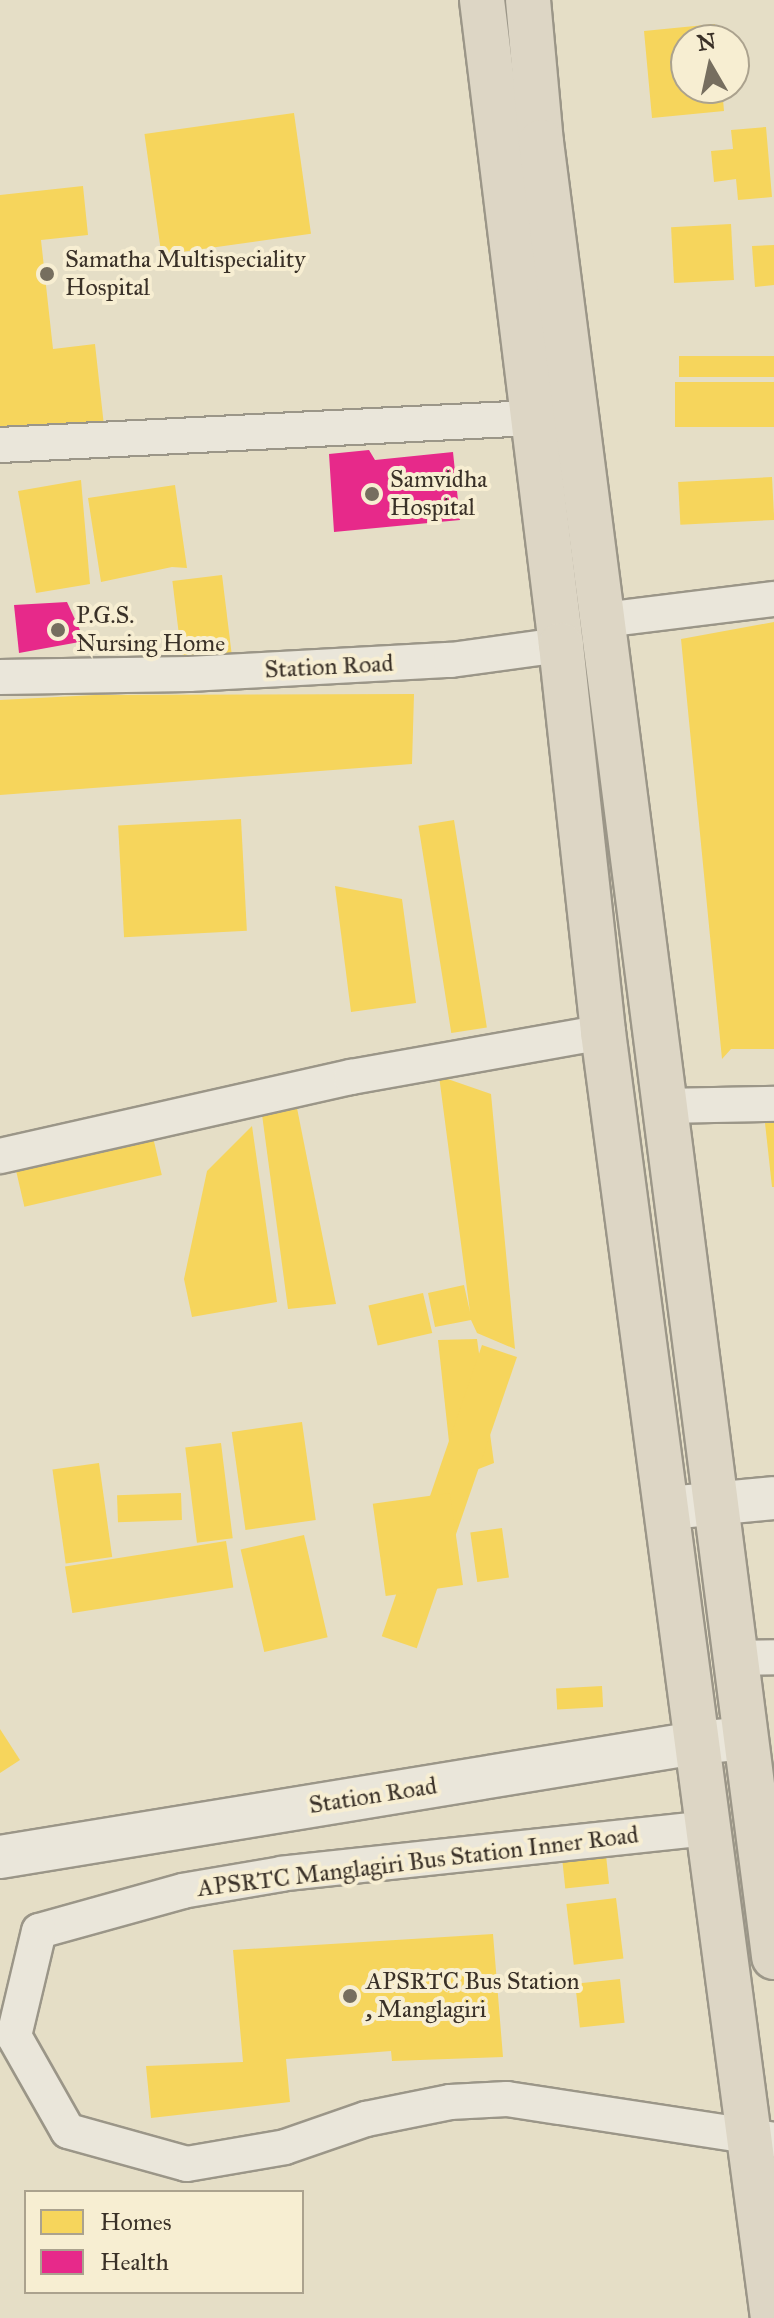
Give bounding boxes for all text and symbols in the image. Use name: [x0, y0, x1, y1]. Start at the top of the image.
north arrow: [670, 24, 750, 104]
text: N: [695, 27, 718, 57]
place label: Samatha Multispeciality Hospital: [65, 246, 306, 302]
marker: Samatha Multispeciality Hospital: [36, 263, 58, 285]
place label: Samvidha Hospital: [390, 466, 487, 522]
marker: Samvidha Hospital: [361, 483, 383, 505]
place label: P.G.S. Nursing Home: [76, 602, 225, 658]
marker: P.G.S. Nursing Home: [47, 619, 69, 641]
street label: Station Road: [264, 649, 394, 685]
street label: Station Road: [307, 1772, 439, 1820]
street label: APSRTC Manglagiri Bus Station Inner Road: [196, 1821, 640, 1903]
place label: APSRTC Bus Station , Manglagiri: [366, 1968, 579, 2024]
marker: APSRTC Bus Station , Manglagiri: [341, 1987, 359, 2005]
legend: [24, 2190, 304, 2294]
text: Homes: [100, 2207, 172, 2237]
text: Health: [100, 2247, 169, 2277]

